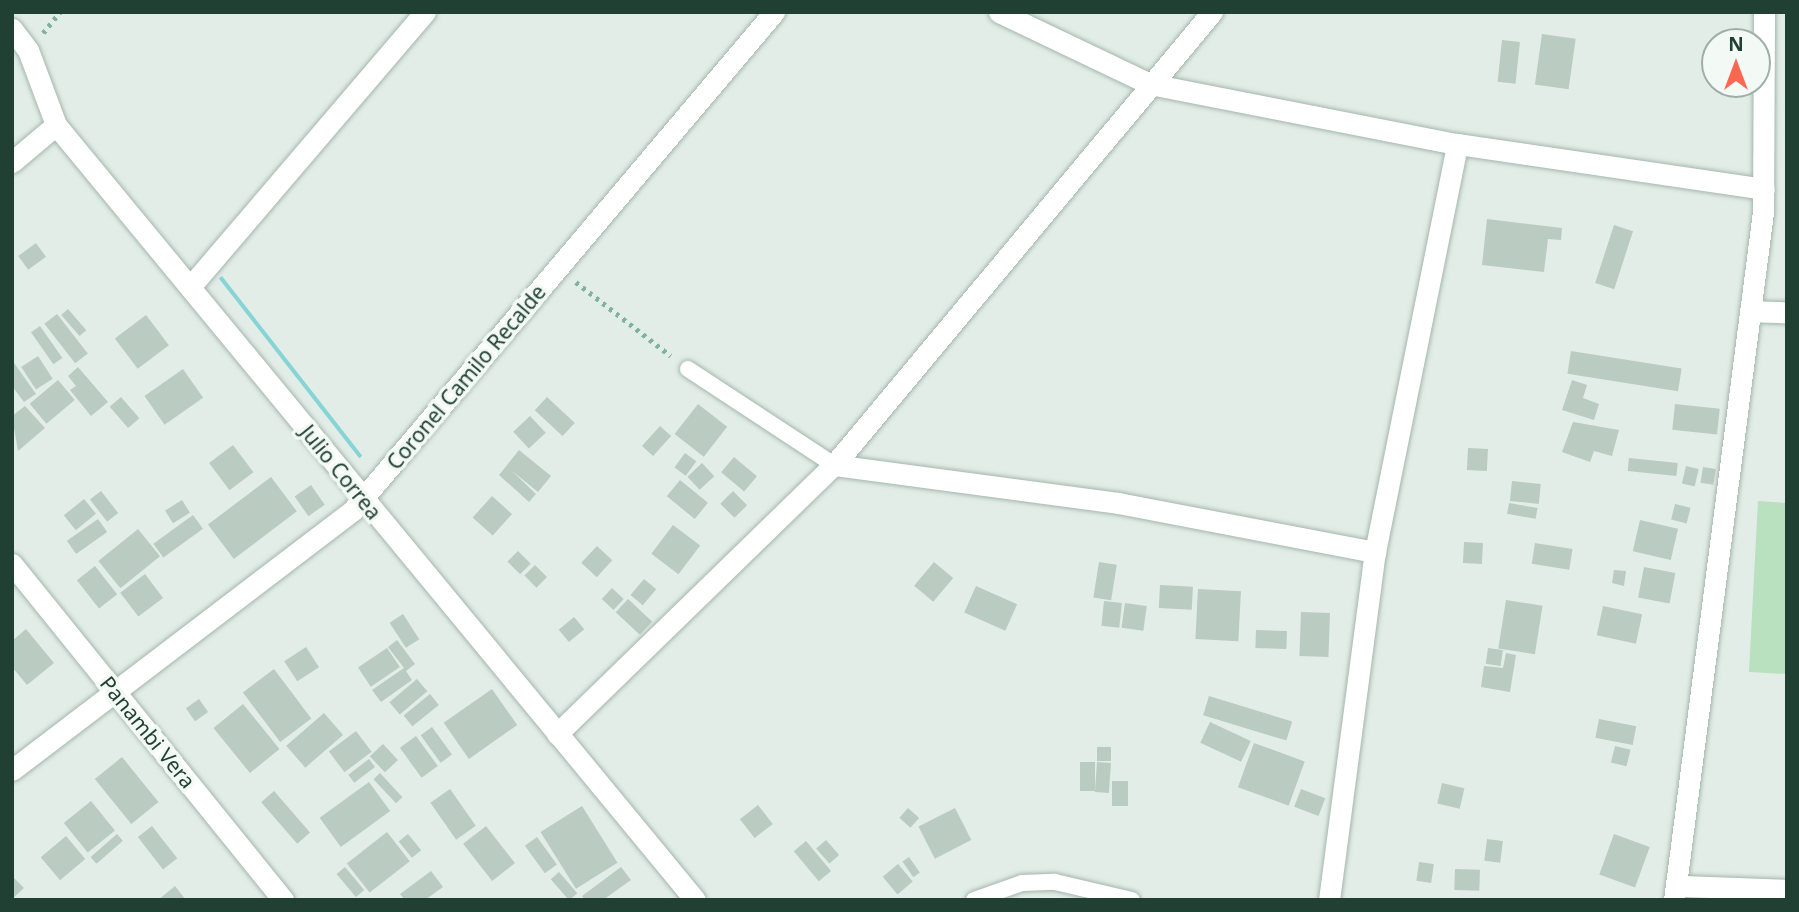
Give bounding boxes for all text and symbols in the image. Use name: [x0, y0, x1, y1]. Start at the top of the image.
north arrow: [1701, 28, 1771, 98]
text: N: [1728, 31, 1744, 57]
street label: Coronel Camilo Recalde: [381, 280, 551, 474]
street label: Julio Correa: [295, 420, 387, 524]
street label: Panambi Vera: [95, 671, 201, 793]

